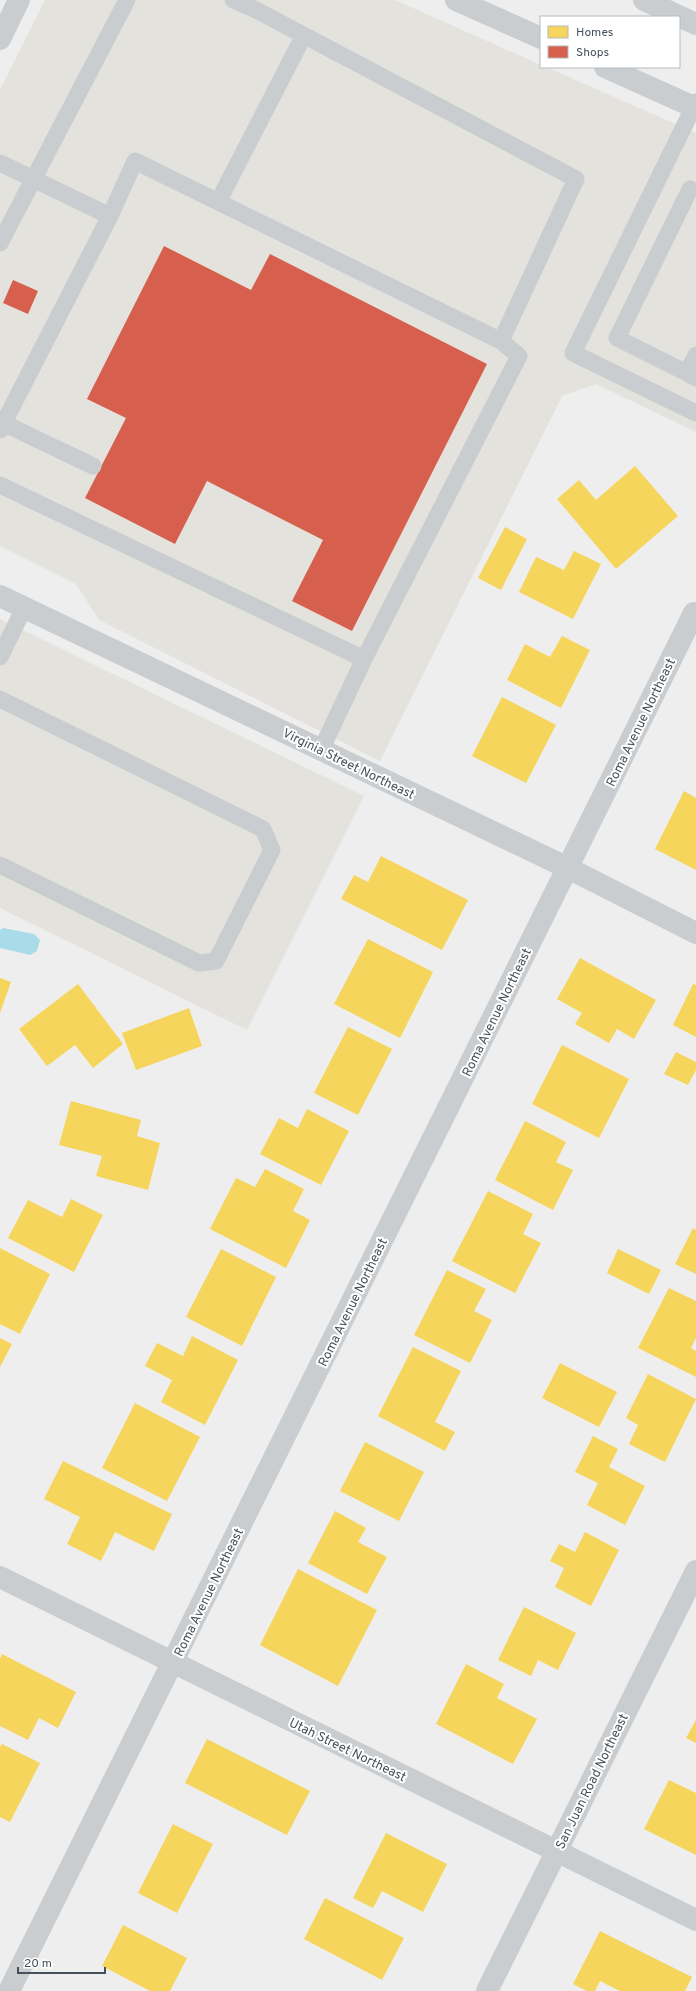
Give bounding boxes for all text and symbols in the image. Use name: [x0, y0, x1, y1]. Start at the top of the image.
legend: [540, 16, 680, 68]
text: Homes: [576, 25, 613, 41]
text: Shops: [576, 45, 609, 61]
street label: Roma Avenue Northeast: [604, 656, 680, 790]
street label: Virginia Street Northeast: [279, 726, 417, 804]
street label: Roma Avenue Northeast: [460, 946, 536, 1080]
street label: Roma Avenue Northeast: [316, 1236, 392, 1370]
street label: Roma Avenue Northeast: [172, 1526, 248, 1660]
street label: San Juan Road Northeast: [553, 1711, 633, 1852]
street label: Utah Street Northeast: [286, 1715, 408, 1786]
scale bar: [18, 1949, 105, 1975]
text: 20 m: [24, 1956, 52, 1972]

